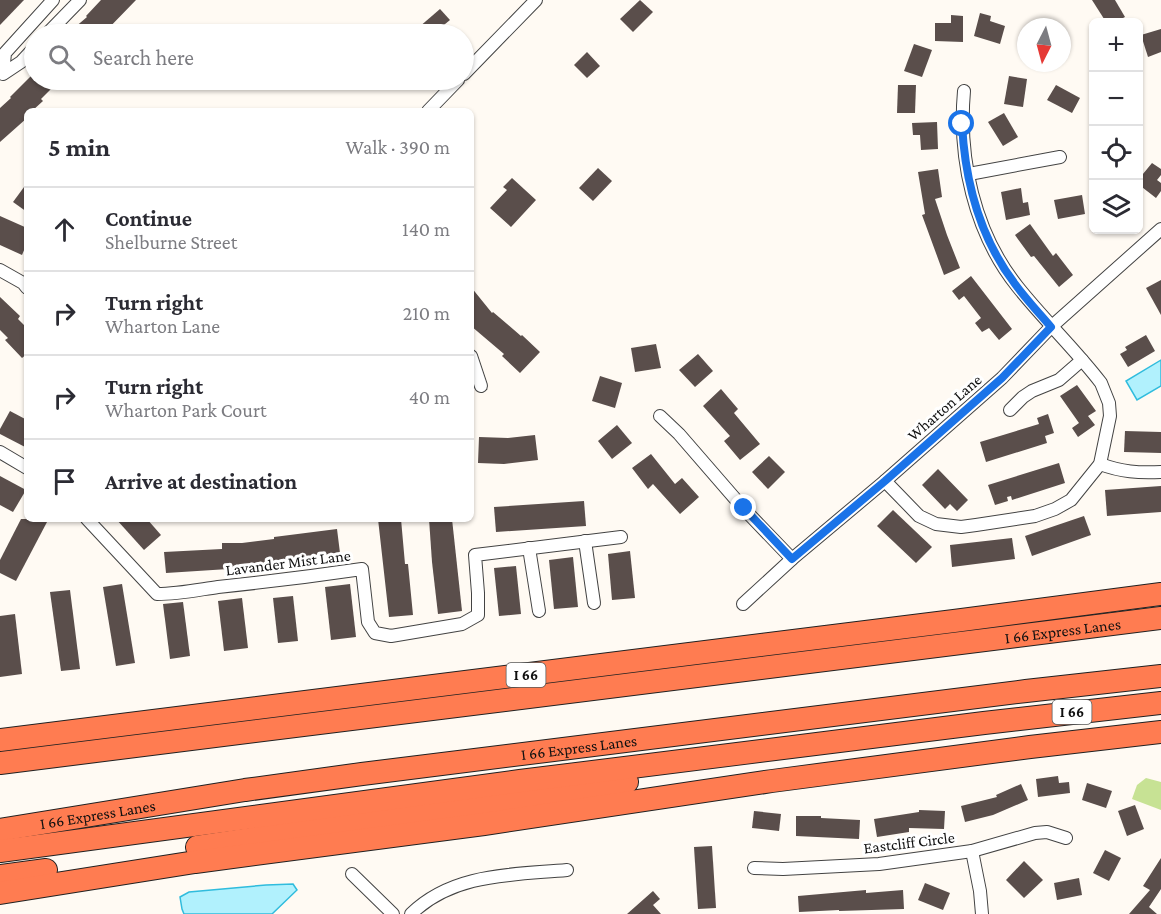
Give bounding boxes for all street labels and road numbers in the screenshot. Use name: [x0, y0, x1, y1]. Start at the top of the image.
street label: Wharton Lane: [904, 371, 985, 444]
street label: Lavander Mist Lane: [225, 546, 352, 579]
street label: I 66 Express Lanes: [1004, 615, 1122, 646]
road number: I 66: [506, 663, 546, 687]
road number: I 66: [1052, 700, 1092, 724]
street label: I 66 Express Lanes: [520, 732, 638, 763]
street label: I 66 Express Lanes: [39, 797, 157, 832]
street label: Eastcliff Circle: [862, 828, 956, 857]

